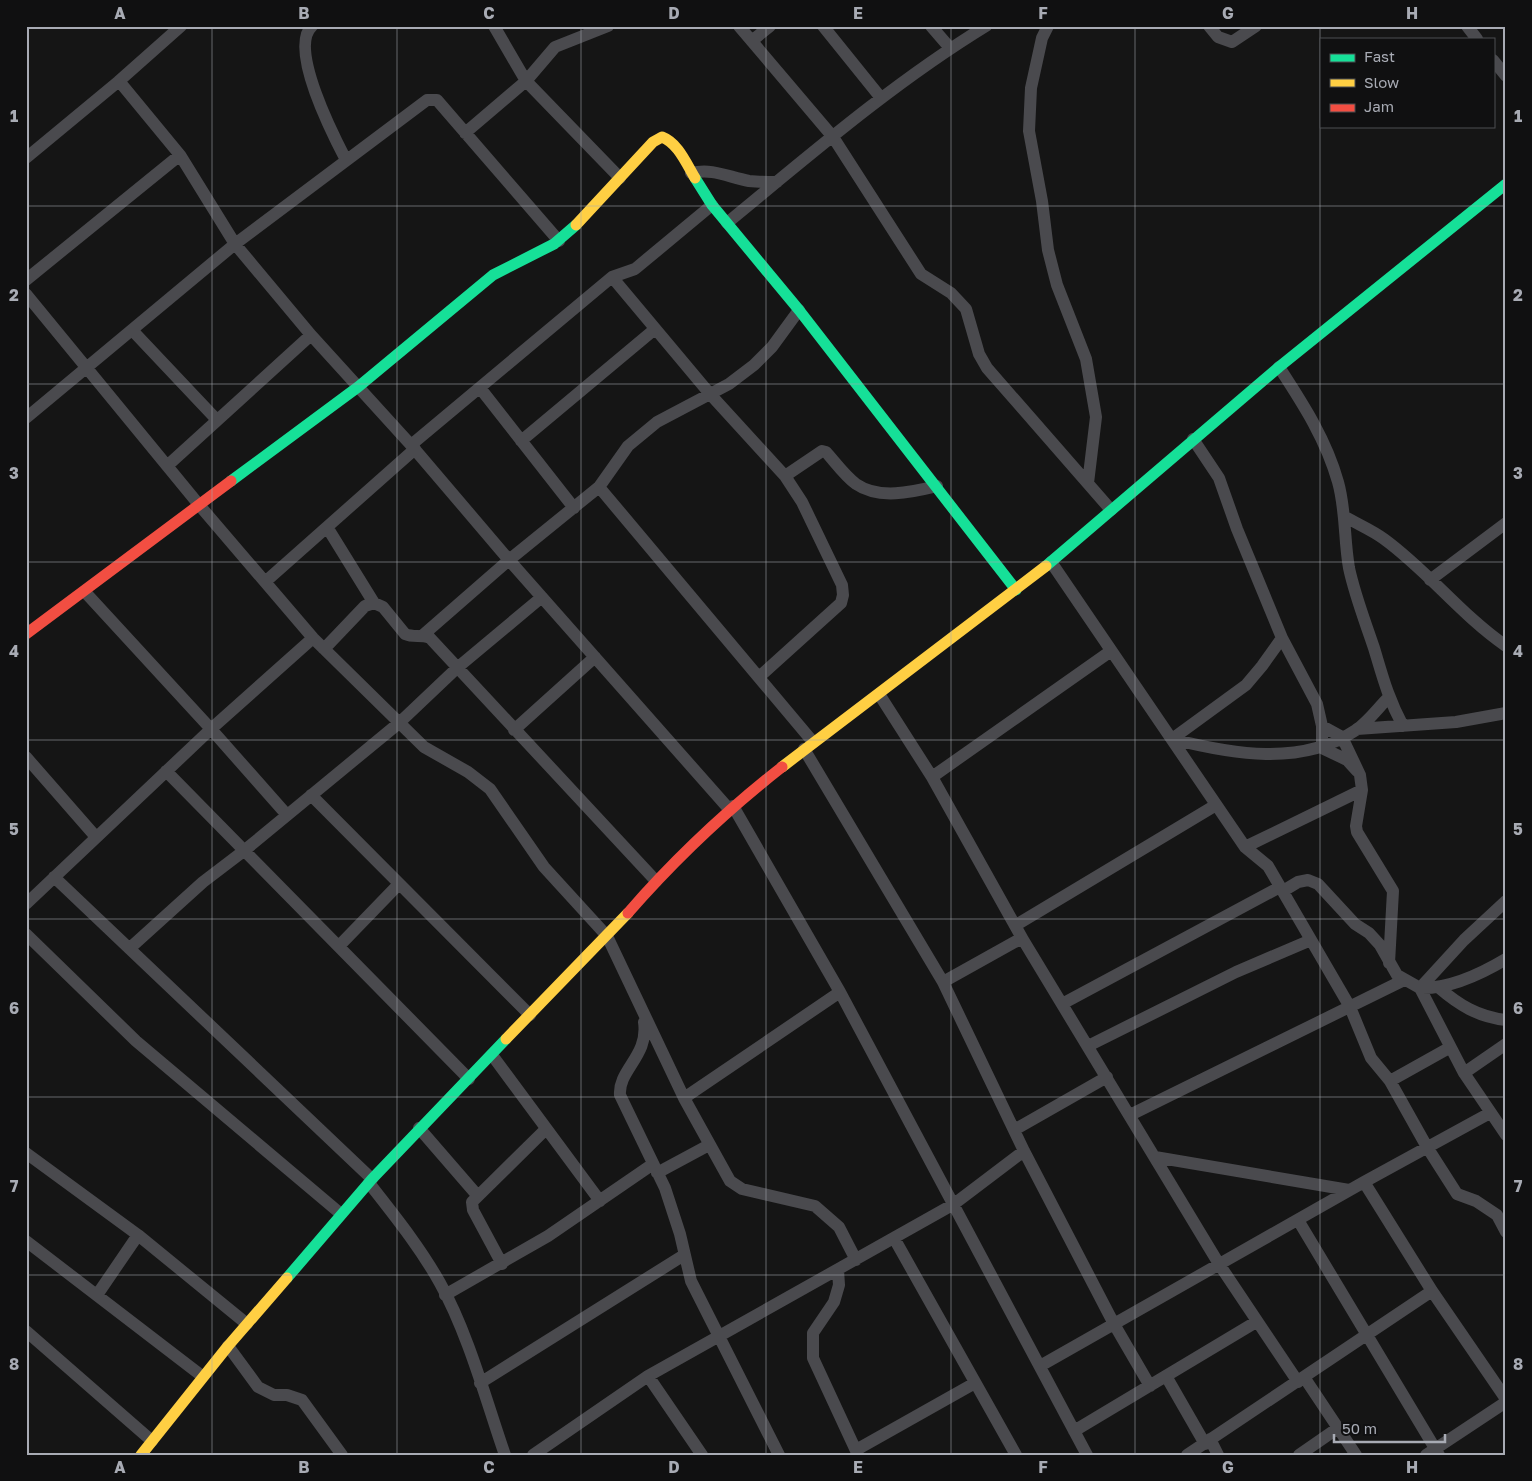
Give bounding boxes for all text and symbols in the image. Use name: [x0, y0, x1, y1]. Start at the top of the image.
text: A: [114, 3, 126, 23]
text: B: [298, 3, 310, 23]
text: C: [483, 3, 495, 23]
text: D: [668, 3, 680, 23]
text: E: [853, 3, 863, 23]
text: F: [1038, 3, 1048, 23]
text: G: [1222, 3, 1234, 23]
text: H: [1406, 3, 1418, 23]
legend: [1320, 38, 1494, 128]
text: Fast: [1364, 47, 1395, 65]
text: Slow: [1364, 73, 1399, 91]
text: Jam: [1364, 97, 1394, 115]
text: 1: [10, 106, 18, 126]
text: 1: [1514, 106, 1522, 126]
text: 2: [9, 285, 19, 305]
text: 2: [1513, 285, 1523, 305]
text: 3: [9, 463, 19, 483]
text: 3: [1513, 463, 1523, 483]
text: 4: [9, 641, 19, 661]
text: 4: [1513, 641, 1523, 661]
text: 5: [9, 819, 19, 839]
text: 5: [1513, 819, 1523, 839]
text: 6: [9, 998, 19, 1018]
text: 6: [1513, 998, 1523, 1018]
text: 7: [10, 1176, 19, 1196]
text: 7: [1514, 1176, 1523, 1196]
text: 8: [9, 1354, 19, 1374]
text: 8: [1513, 1354, 1523, 1374]
scale bar: [1334, 1411, 1446, 1443]
text: 50 m: [1342, 1419, 1377, 1437]
text: A: [114, 1457, 126, 1477]
text: B: [298, 1457, 310, 1477]
text: C: [483, 1457, 495, 1477]
text: D: [668, 1457, 680, 1477]
text: E: [853, 1457, 863, 1477]
text: F: [1038, 1457, 1048, 1477]
text: G: [1222, 1457, 1234, 1477]
text: H: [1406, 1457, 1418, 1477]

